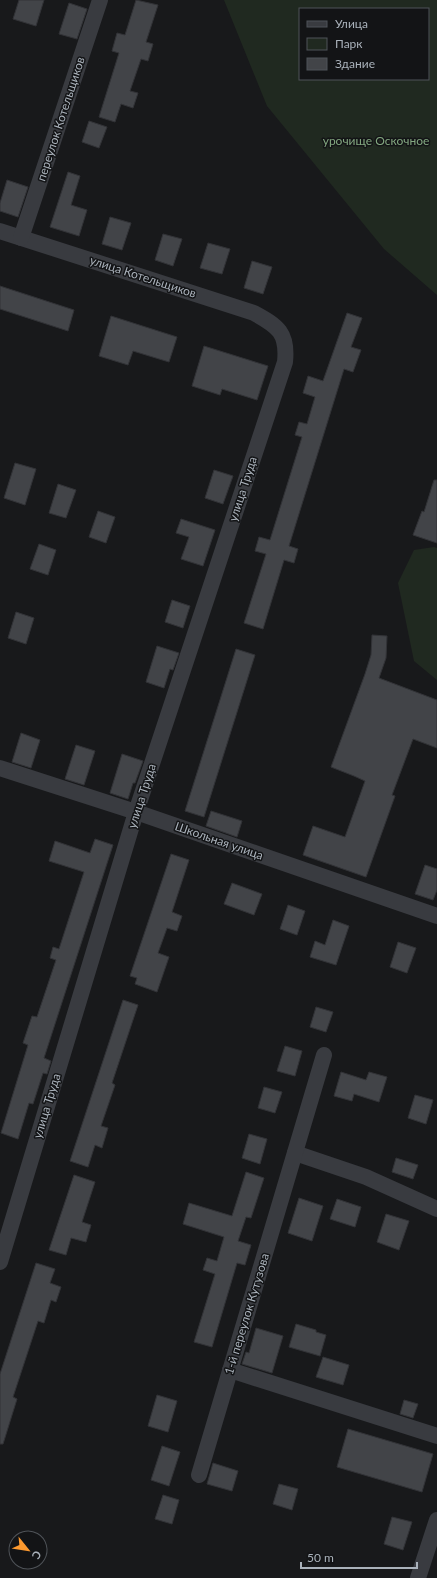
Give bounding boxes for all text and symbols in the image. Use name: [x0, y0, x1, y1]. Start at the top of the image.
legend: [299, 8, 429, 80]
text: Улица: [335, 16, 368, 31]
text: Парк: [335, 36, 363, 51]
street label: переулок Котельщиков: [33, 55, 88, 183]
text: Здание: [335, 56, 375, 71]
park label: урочище Оскочное: [323, 133, 429, 148]
street label: улица Котельщиков: [88, 252, 198, 301]
street label: улица Труда: [225, 455, 260, 523]
street label: улица Труда: [124, 762, 159, 830]
street label: Школьная улица: [173, 818, 265, 863]
street label: улица Труда: [30, 1072, 64, 1140]
street label: 1-й переулок Кутузова: [221, 1251, 272, 1376]
north arrow: [8, 1530, 48, 1570]
scale bar: [301, 1544, 417, 1570]
text: С: [29, 1549, 45, 1562]
text: 50 m: [307, 1550, 334, 1565]

